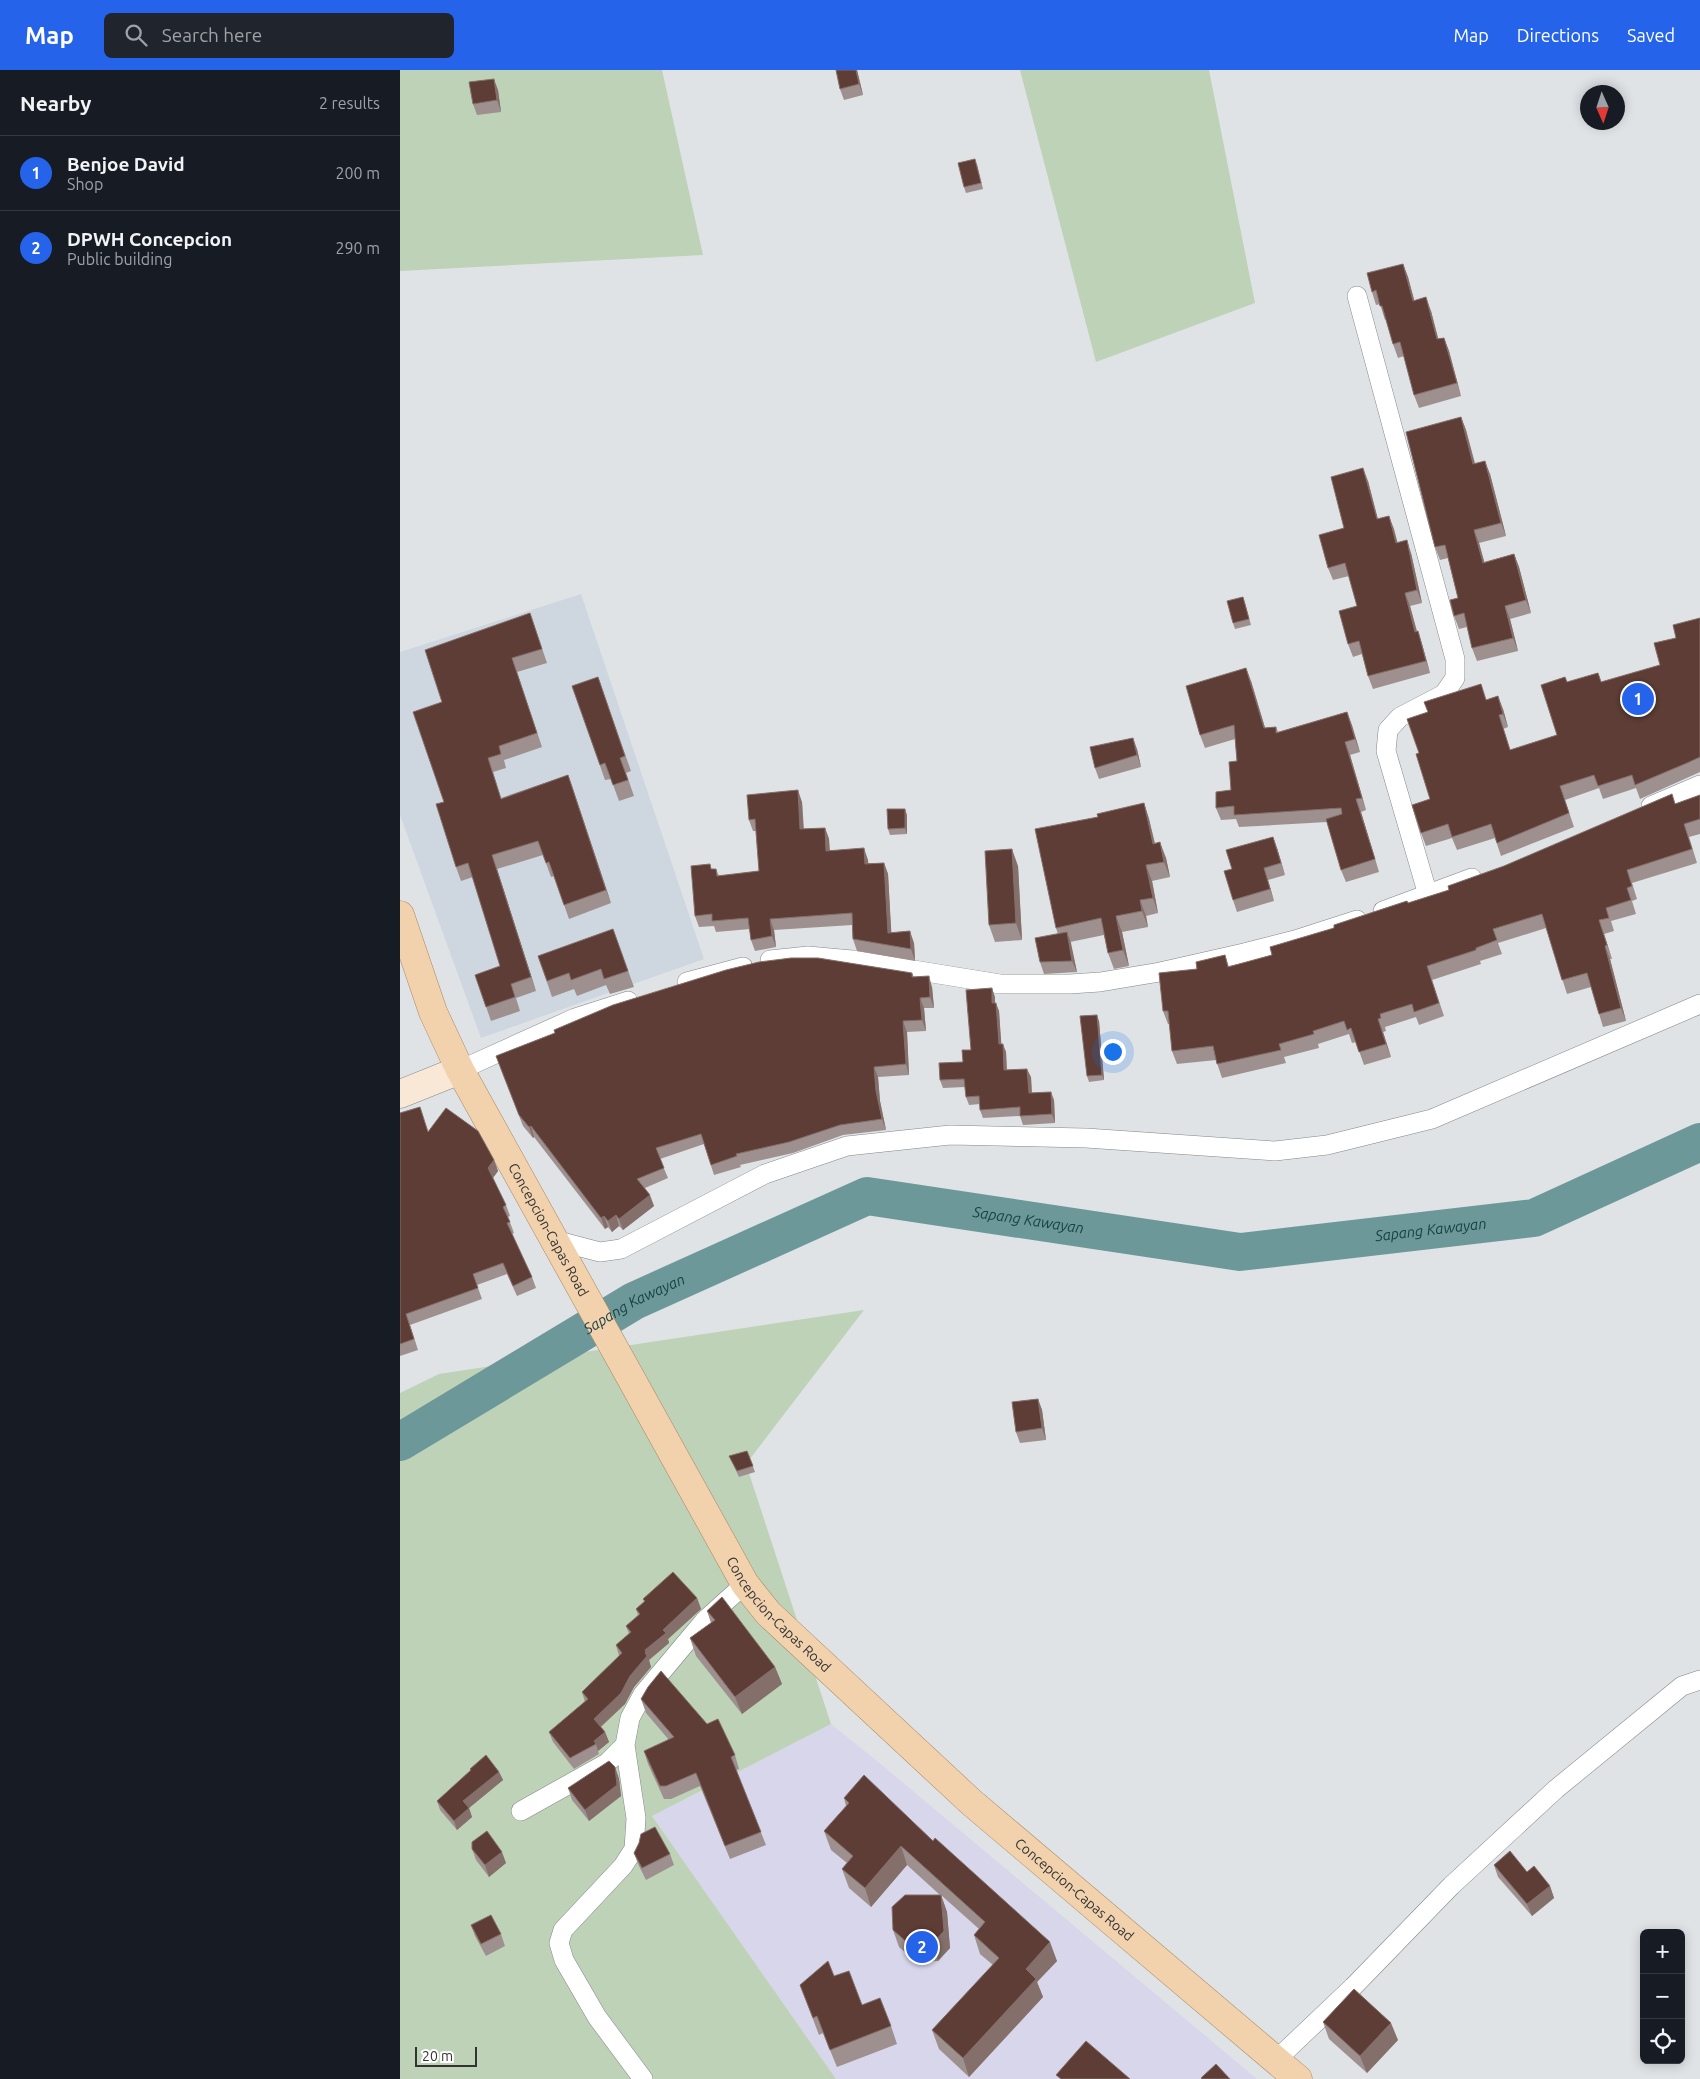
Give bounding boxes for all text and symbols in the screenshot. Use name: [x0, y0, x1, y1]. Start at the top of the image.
search box: [104, 13, 454, 58]
icon: search: [122, 21, 150, 49]
text: Map: [25, 22, 74, 49]
text: Search here: [162, 24, 262, 46]
text: Map: [1453, 25, 1489, 45]
text: Directions: [1517, 25, 1599, 45]
text: Saved: [1627, 25, 1675, 45]
north arrow: [1580, 85, 1625, 130]
text: Nearby: [20, 91, 91, 115]
text: 2 results: [319, 94, 380, 112]
text: Benjoe David: [67, 153, 185, 175]
text: 1: [31, 164, 41, 182]
text: 200 m: [335, 164, 380, 182]
text: Shop: [67, 175, 103, 193]
text: DPWH Concepcion: [67, 228, 232, 250]
text: 2: [31, 239, 41, 257]
text: 290 m: [335, 239, 380, 257]
text: Public building: [67, 250, 172, 268]
pin: 1: [1622, 680, 1654, 718]
your location: [1100, 1039, 1126, 1065]
street label: Concepcion-Capas Road: [505, 1160, 592, 1299]
water label: Sapang Kawayan: [971, 1203, 1085, 1236]
water label: Sapang Kawayan: [1373, 1215, 1487, 1244]
water label: Sapang Kawayan: [580, 1270, 687, 1338]
street label: Concepcion-Capas Road: [723, 1554, 834, 1675]
street label: Concepcion-Capas Road: [1012, 1835, 1137, 1944]
pin: 2: [906, 1928, 938, 1966]
map controls: [1640, 1929, 1685, 2064]
button: +: [1640, 1929, 1685, 1974]
button: −: [1640, 1974, 1685, 2019]
button: locate: [1640, 2019, 1685, 2064]
scale bar: [415, 2044, 478, 2067]
text: 20 m: [422, 2048, 453, 2064]

